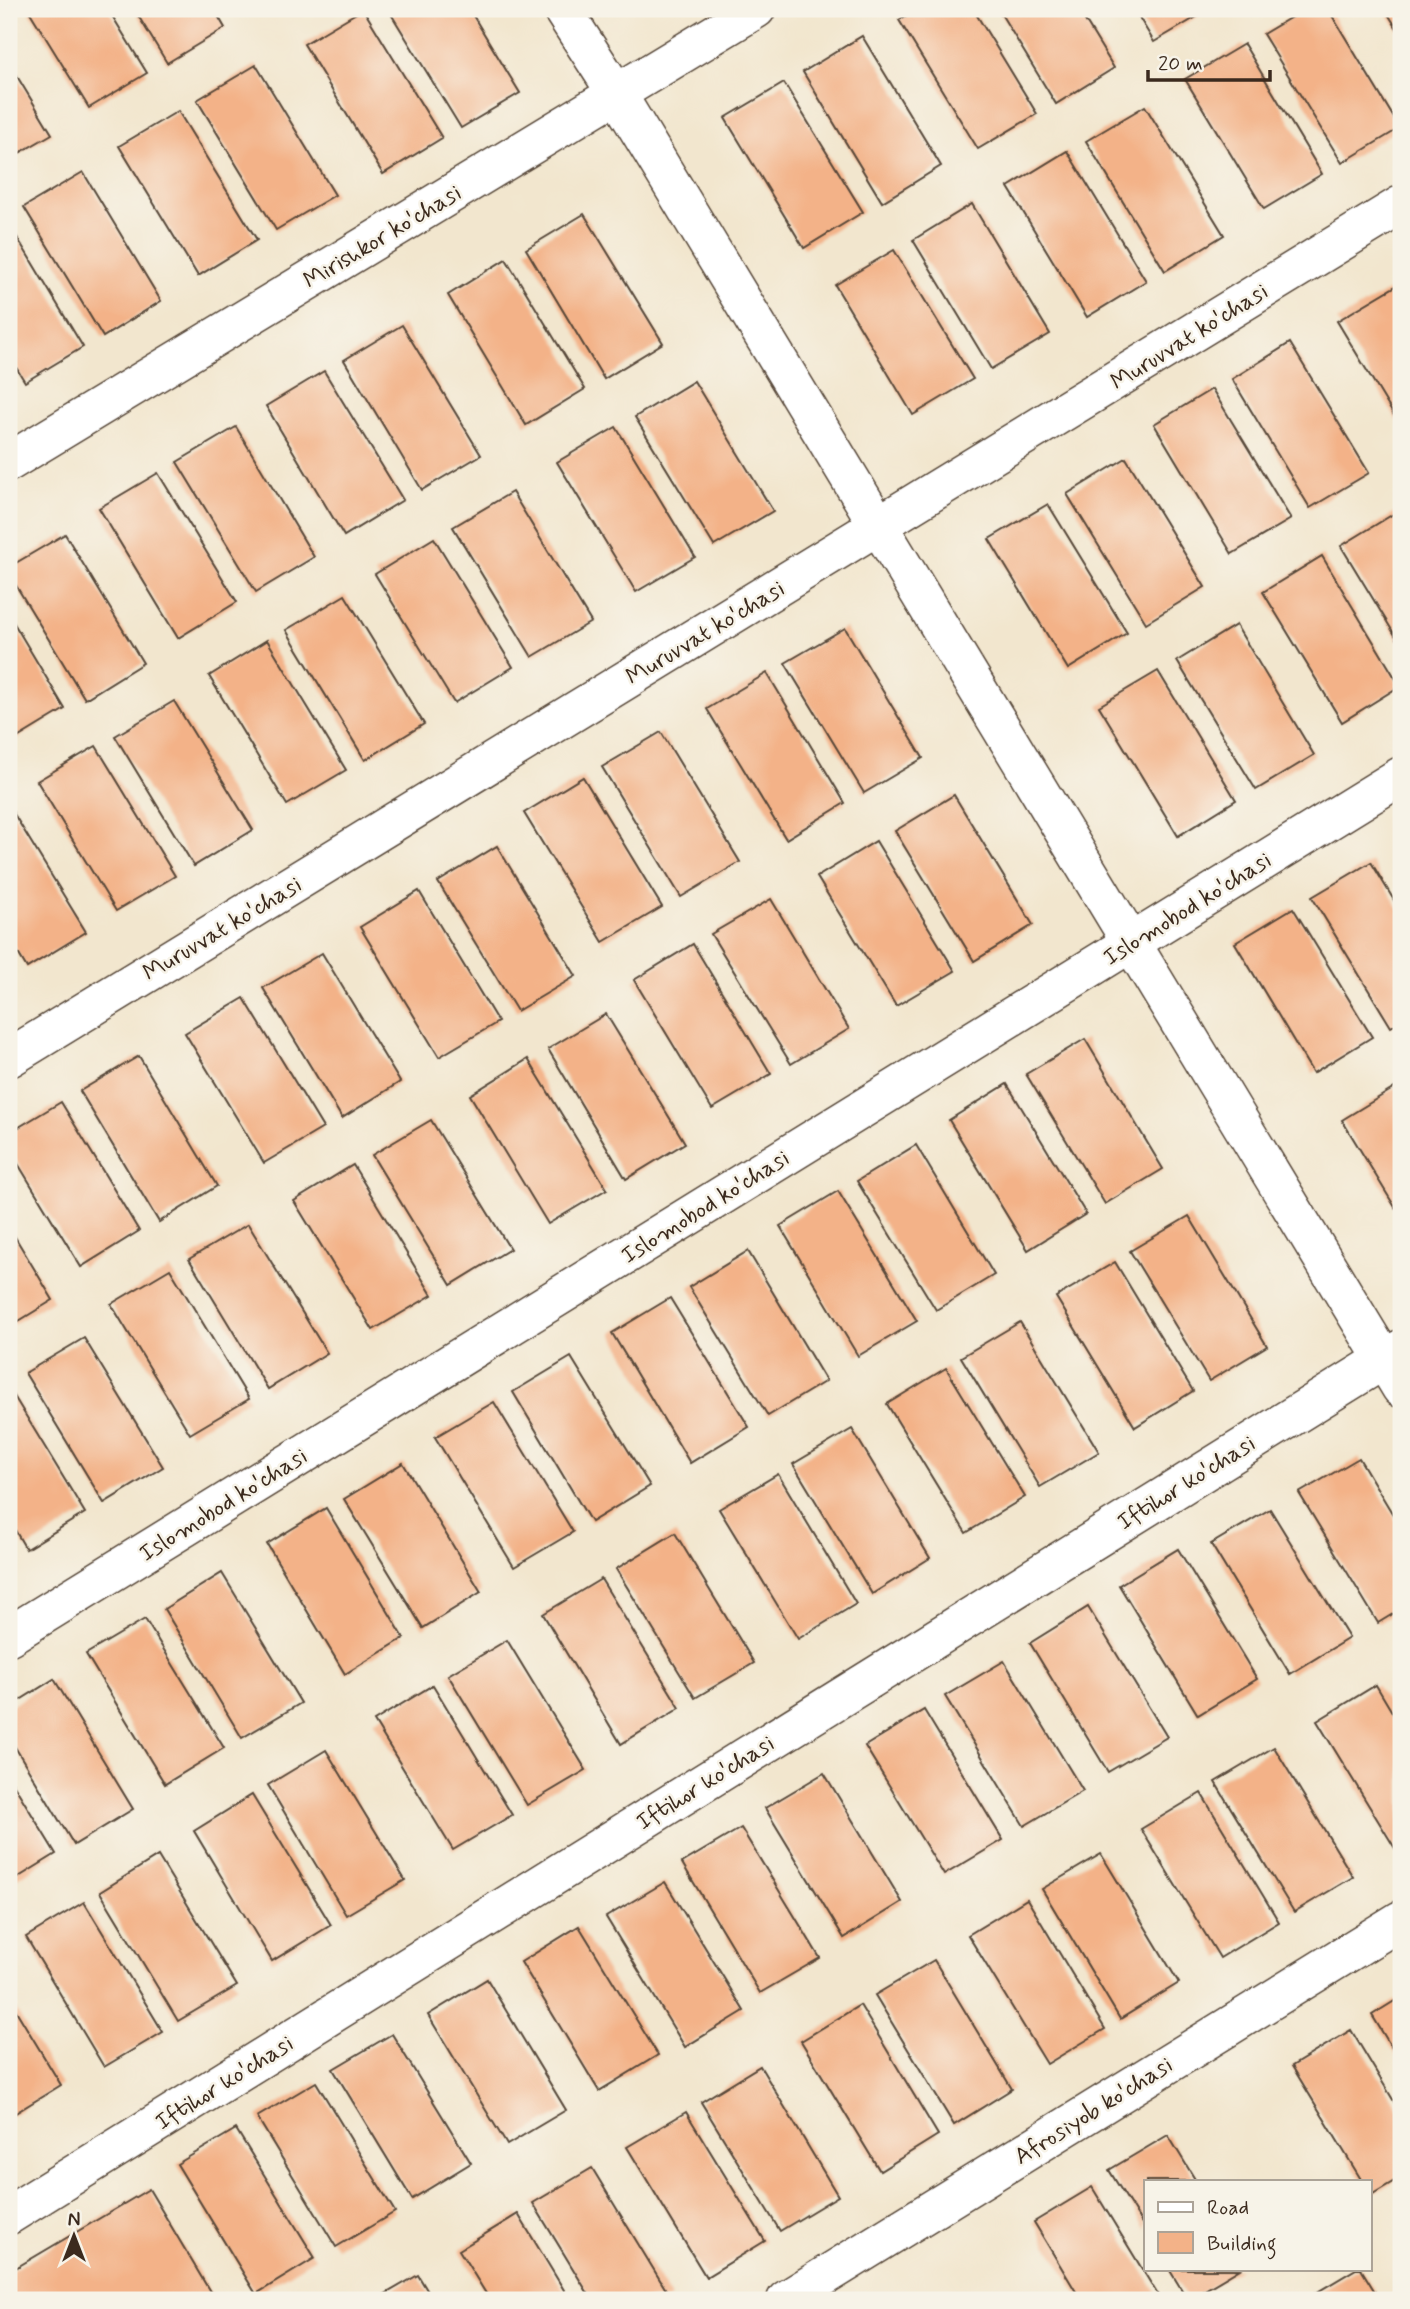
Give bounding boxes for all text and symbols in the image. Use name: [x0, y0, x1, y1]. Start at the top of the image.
scale bar: [1148, 38, 1270, 82]
text: 20 m: [1158, 50, 1203, 78]
street label: Mirishkor ko'chasi: [298, 178, 468, 297]
street label: Muruvvat ko'chasi: [1105, 276, 1274, 398]
street label: Muruvvat ko'chasi: [621, 574, 791, 693]
street label: Islomobod ko'chasi: [1098, 845, 1278, 974]
street label: Muruvvat ko'chasi: [138, 870, 308, 989]
street label: Islomobod ko'chasi: [616, 1143, 796, 1272]
street label: Iftihor ko'chasi: [1112, 1428, 1262, 1538]
street label: Islomobod ko'chasi: [134, 1441, 314, 1570]
street label: Iftihor ko'chasi: [631, 1728, 781, 1838]
street label: Iftihor ko'chasi: [150, 2028, 300, 2138]
street label: Afrosiyob ko'chasi: [1009, 2050, 1179, 2173]
legend: [1144, 2180, 1372, 2270]
text: Road: [1207, 2194, 1249, 2222]
north arrow: [38, 2200, 108, 2270]
text: N: [68, 2208, 80, 2233]
text: Building: [1207, 2230, 1277, 2260]

